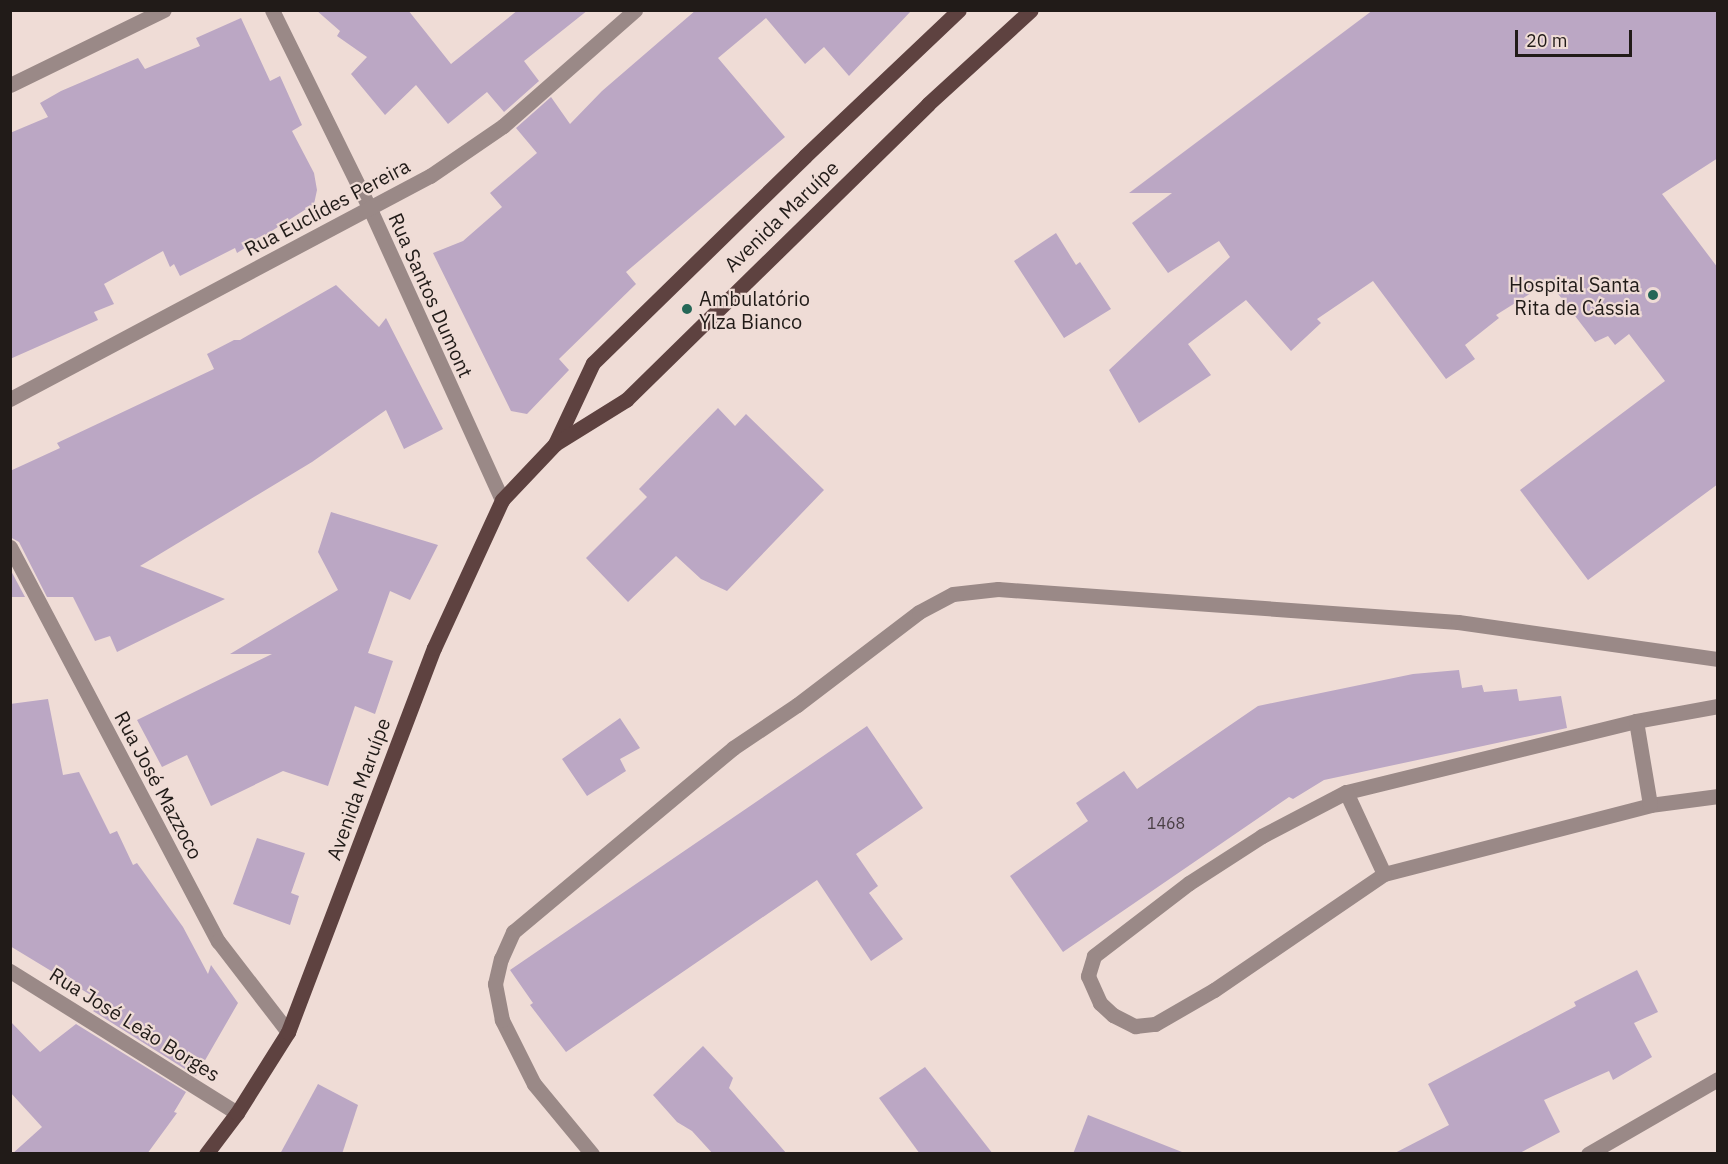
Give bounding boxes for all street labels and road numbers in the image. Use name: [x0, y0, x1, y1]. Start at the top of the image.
street label: Rua Euclídes Pereira: [240, 153, 414, 261]
street label: Avenida Maruípe: [719, 155, 843, 277]
street label: Rua Santos Dumont: [384, 209, 478, 381]
street label: Rua José Mazzoco: [110, 707, 208, 863]
street label: Avenida Maruípe: [321, 715, 395, 863]
street label: Rua José Leão Borges: [45, 962, 225, 1086]

